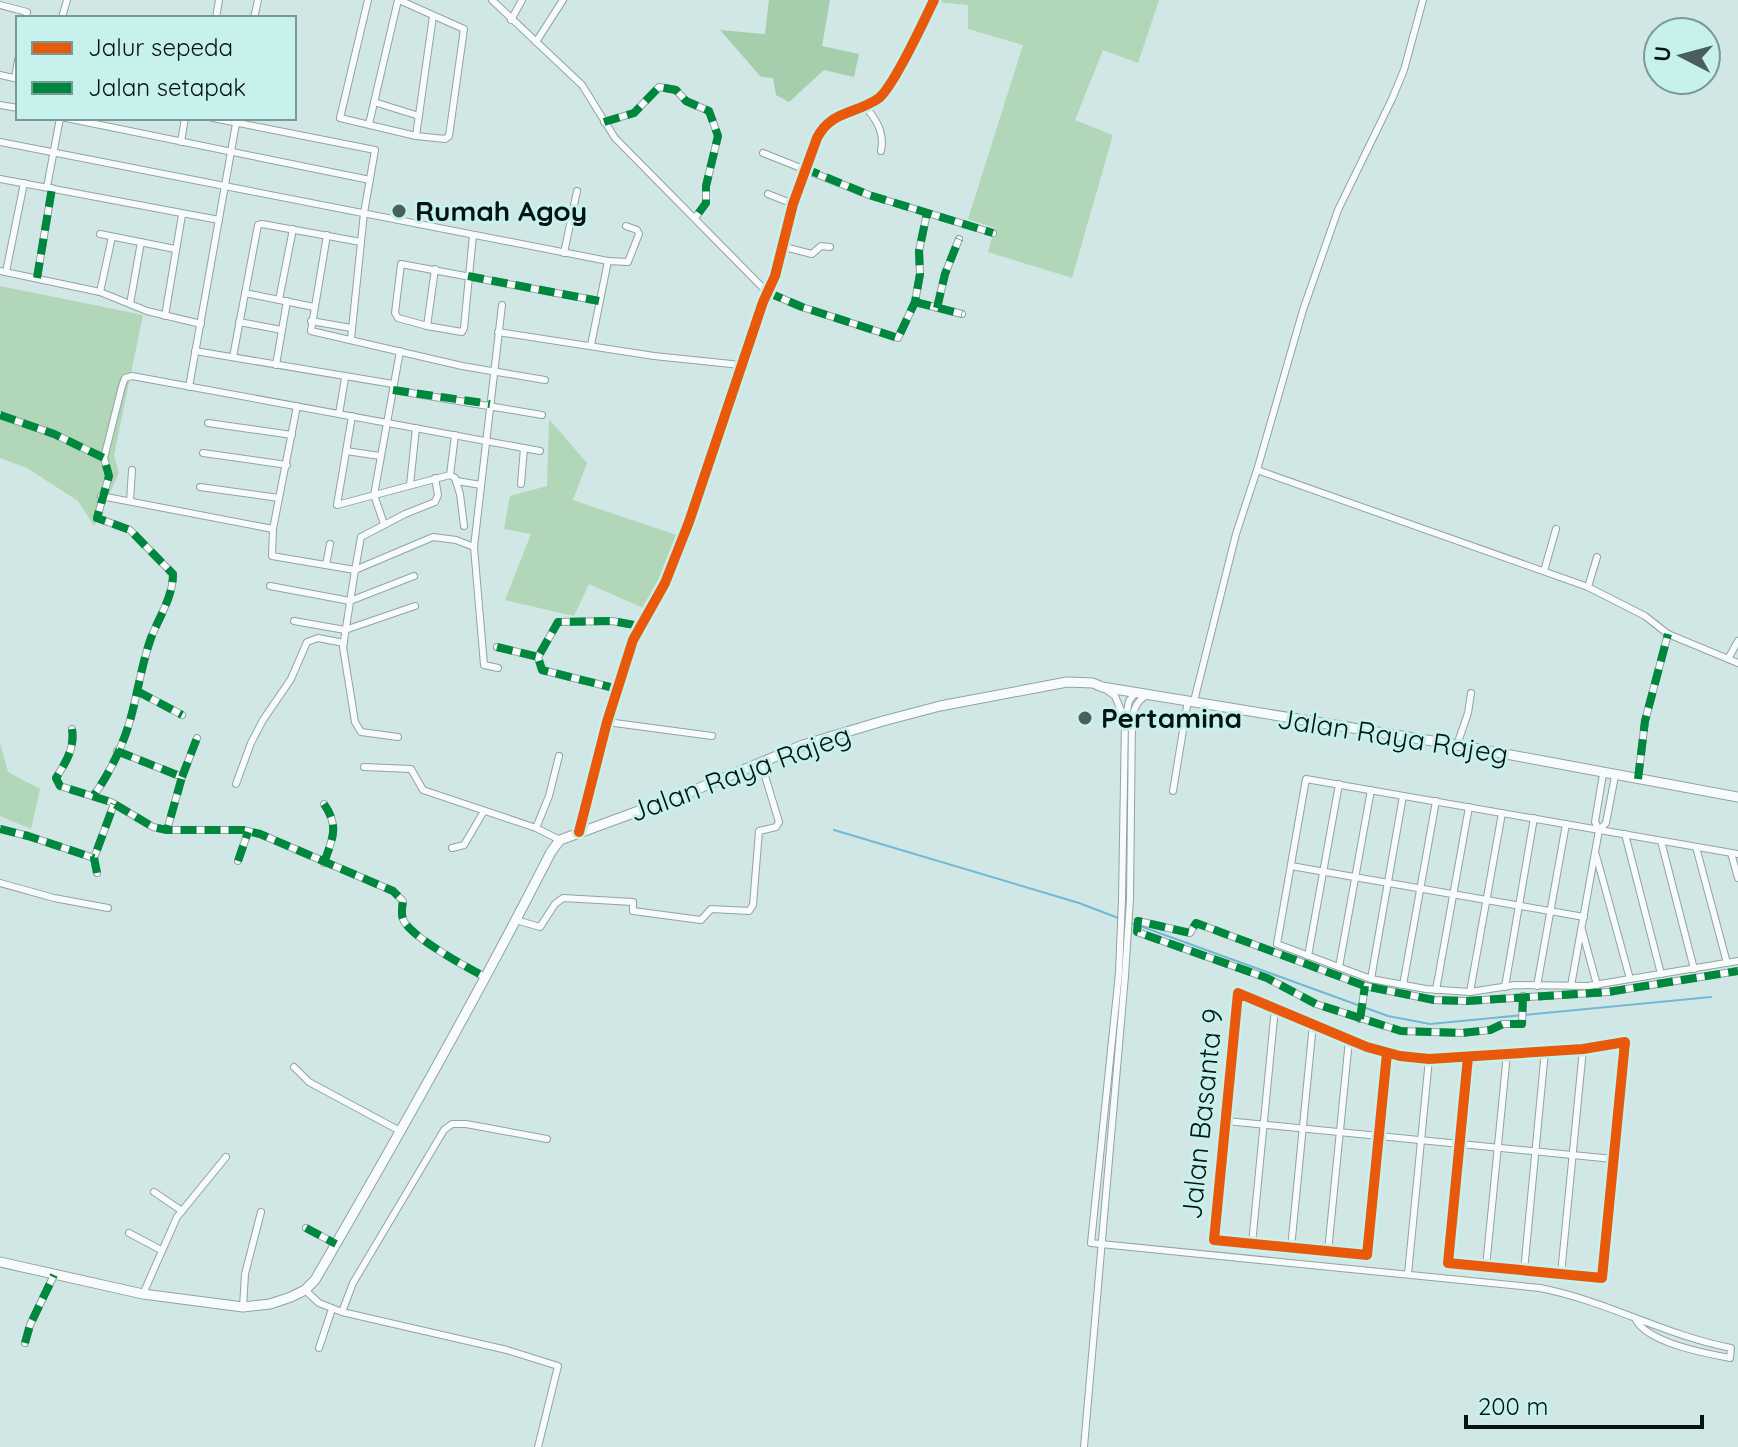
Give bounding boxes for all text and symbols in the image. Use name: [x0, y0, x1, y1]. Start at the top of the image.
legend: [16, 16, 296, 120]
north arrow: [1642, 16, 1722, 96]
text: Jalur sepeda: [88, 32, 233, 62]
text: U: [1647, 45, 1677, 63]
text: Jalan setapak: [88, 72, 246, 102]
place label: Rumah Agoy: [415, 193, 587, 228]
marker: Rumah Agoy: [390, 202, 408, 220]
place label: Pertamina: [1101, 700, 1242, 735]
street label: Jalan Raya Rajeg: [1275, 700, 1511, 771]
marker: Pertamina: [1076, 709, 1094, 727]
street label: Jalan Raya Rajeg: [624, 716, 855, 829]
street label: Jalan Basanta 9: [1173, 1007, 1230, 1221]
scale bar: [1466, 1379, 1702, 1429]
text: 200 m: [1478, 1391, 1548, 1421]

